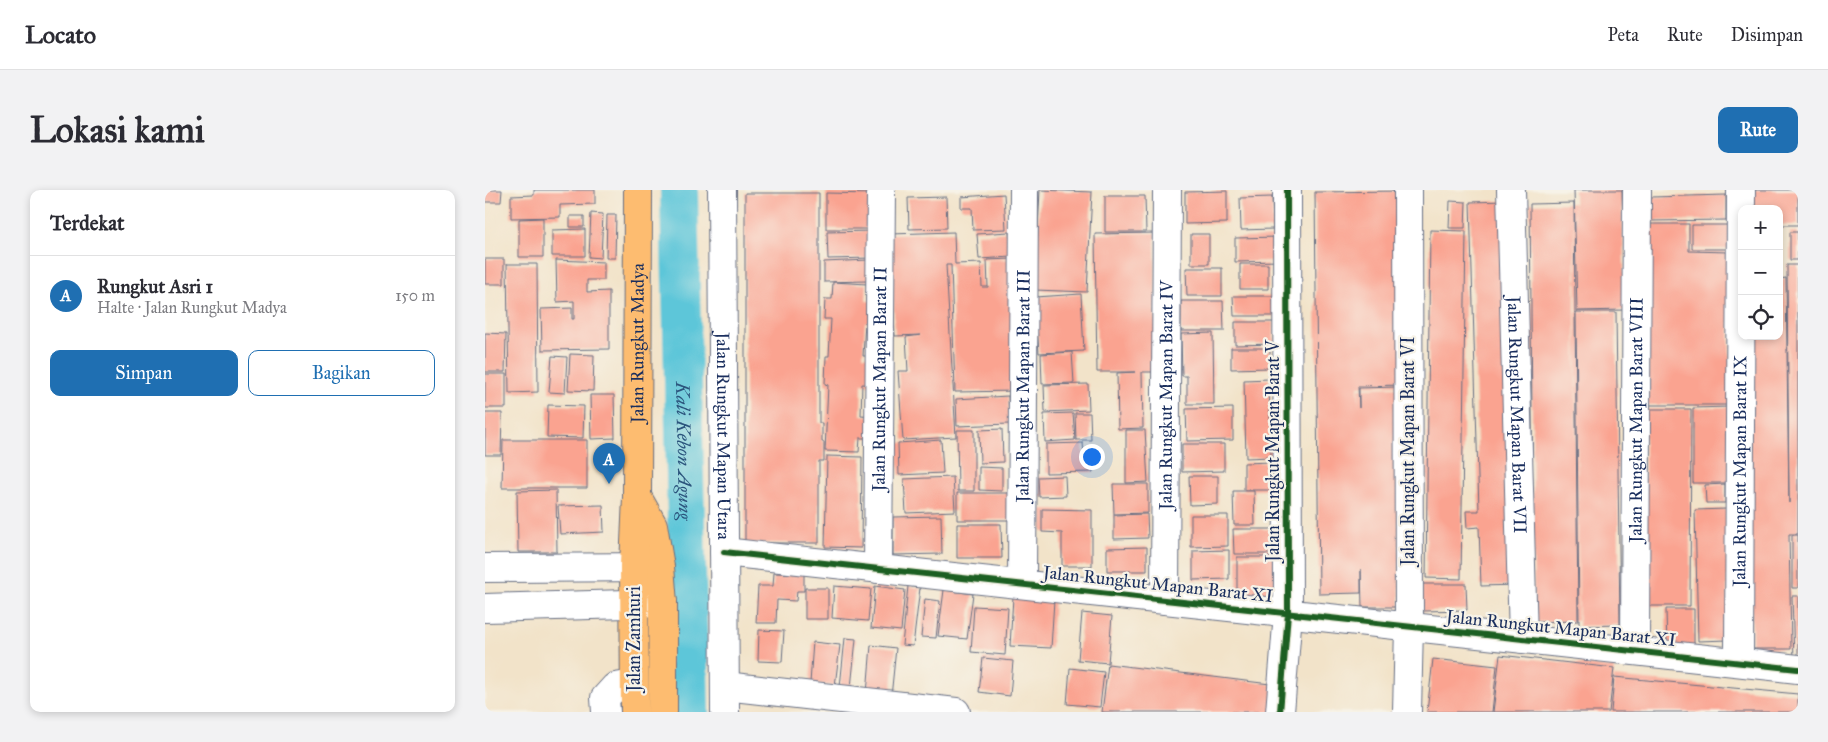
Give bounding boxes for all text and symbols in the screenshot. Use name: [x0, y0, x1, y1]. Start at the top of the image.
text: Locato: [25, 20, 96, 50]
text: Peta: [1608, 24, 1639, 46]
text: Rute: [1667, 24, 1703, 46]
text: Disimpan: [1731, 24, 1803, 46]
button: Rute: [1718, 107, 1798, 153]
text: Lokasi kami: [30, 109, 205, 152]
map controls: [1738, 205, 1783, 340]
button: +: [1738, 205, 1783, 250]
text: Terdekat: [50, 210, 124, 236]
button: −: [1738, 250, 1783, 295]
street label: Jalan Rungkut Madya: [626, 263, 650, 425]
street label: Jalan Rungkut Mapan Barat II: [868, 266, 891, 494]
street label: Jalan Rungkut Mapan Barat III: [1011, 269, 1035, 504]
text: Rungkut Asri 1: [97, 275, 213, 298]
street label: Jalan Rungkut Mapan Barat IV: [1154, 279, 1178, 512]
text: A: [61, 286, 71, 305]
text: 150 m: [395, 286, 435, 305]
street label: Jalan Rungkut Mapan Barat VII: [1502, 294, 1531, 534]
button: locate: [1738, 295, 1783, 340]
street label: Jalan Rungkut Mapan Barat VIII: [1624, 297, 1648, 545]
text: Halte · Jalan Rungkut Madya: [97, 298, 287, 317]
street label: Jalan Rungkut Mapan Utara: [711, 330, 735, 540]
street label: Jalan Rungkut Mapan Barat VI: [1397, 336, 1420, 568]
street label: Jalan Rungkut Mapan Barat V: [1262, 339, 1285, 564]
button: Simpan: [50, 350, 238, 396]
button: Bagikan: [248, 350, 435, 396]
street label: Jalan Rungkut Mapan Barat IX: [1728, 355, 1752, 589]
water label: Kali Kebon Agung: [672, 381, 697, 522]
pin: A: [593, 443, 625, 484]
your location: [1079, 444, 1105, 470]
street label: Jalan Rungkut Mapan Barat XI: [1040, 561, 1274, 608]
street label: Jalan Zamhuri: [623, 586, 646, 694]
street label: Jalan Rungkut Mapan Barat XI: [1443, 605, 1677, 652]

